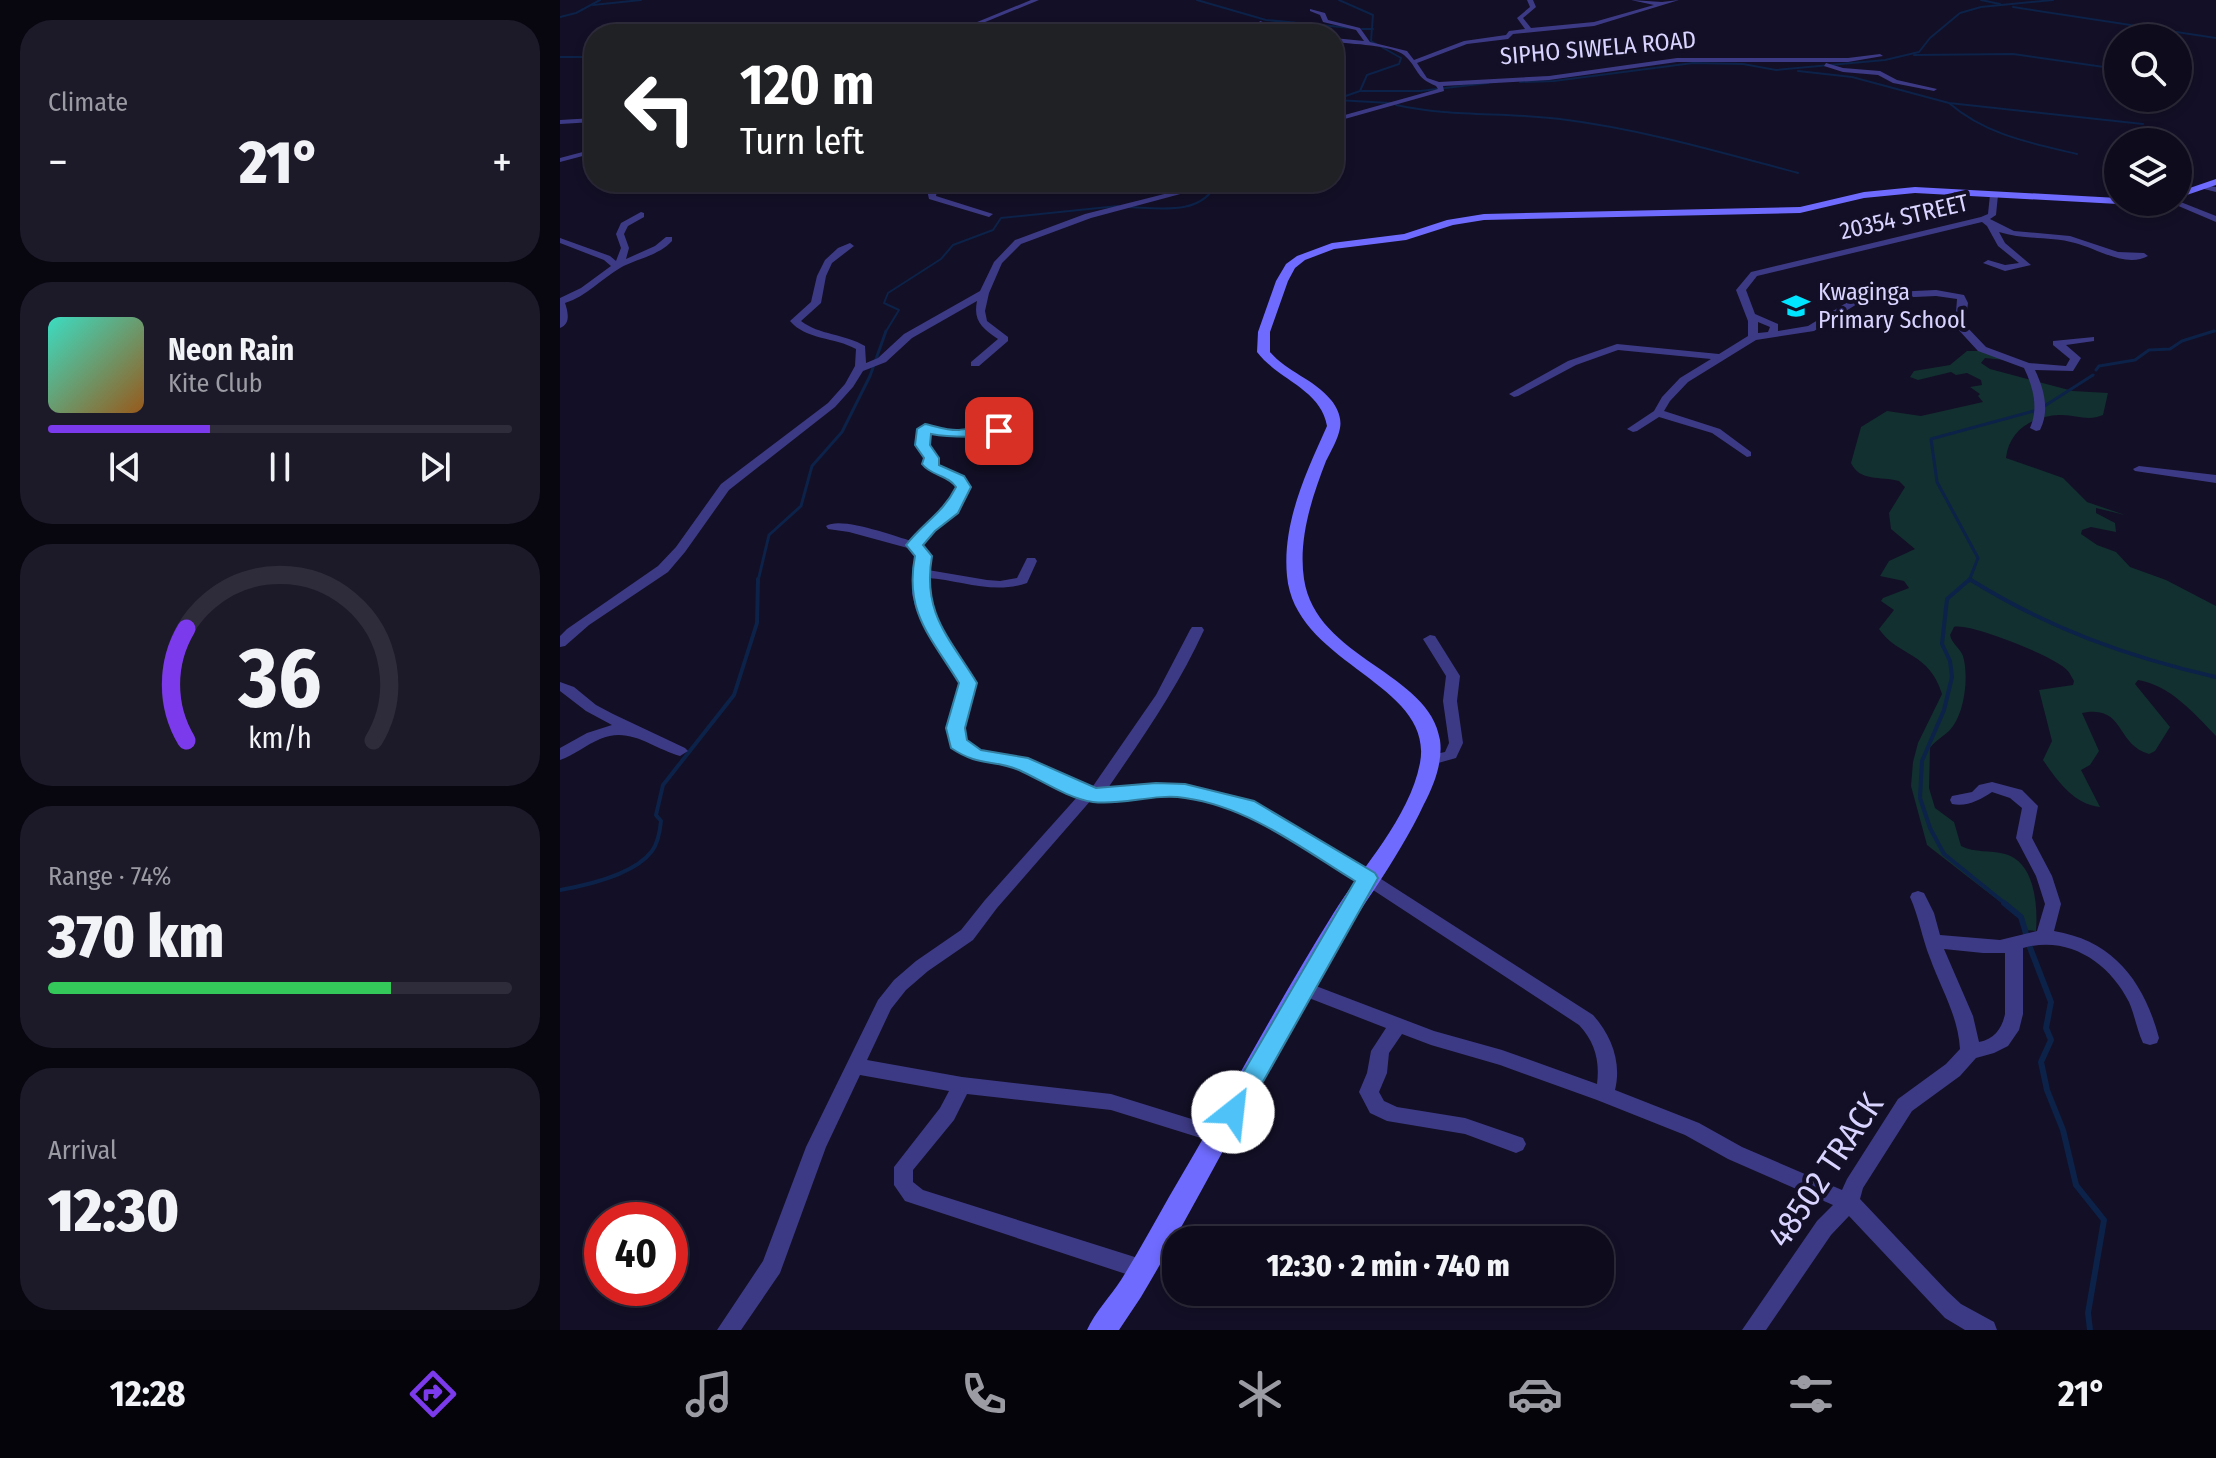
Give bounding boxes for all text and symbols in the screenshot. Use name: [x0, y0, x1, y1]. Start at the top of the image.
map controls: [2104, 24, 2192, 216]
button: search: [2104, 24, 2192, 112]
street label: SIPHO SIWELA ROAD: [1499, 25, 1697, 71]
text: 120 m: [740, 52, 875, 119]
icon: left: [608, 56, 712, 160]
text: Climate: [48, 87, 128, 118]
text: Turn left: [740, 120, 864, 164]
text: 21°: [239, 127, 321, 199]
button: layers: [2104, 128, 2192, 216]
text: −: [48, 136, 68, 189]
text: +: [492, 136, 512, 189]
street label: 20354 STREET: [1837, 189, 1971, 245]
place label: Kwaginga Primary School: [1818, 278, 1966, 334]
school or university icon: Kwaginga Primary School: [1781, 291, 1811, 321]
text: Neon Rain: [168, 332, 294, 368]
text: Kite Club: [168, 368, 263, 399]
pin: [965, 397, 1033, 465]
icon: arrive: [977, 409, 1021, 453]
icon: previous: [103, 445, 147, 489]
icon: pause: [258, 445, 302, 489]
icon: next: [413, 445, 457, 489]
text: 36: [238, 629, 321, 729]
text: km/h: [248, 721, 312, 756]
text: Range · 74%: [48, 861, 171, 892]
text: 370 km: [48, 901, 224, 973]
position arrow: [1191, 1070, 1275, 1154]
street label: 48502 TRACK: [1759, 1085, 1892, 1255]
text: Arrival: [48, 1135, 117, 1166]
text: 12:30: [48, 1175, 179, 1247]
speed limit sign: 40: [584, 1202, 688, 1306]
text: 12:30 · 2 min · 740 m: [1266, 1248, 1510, 1284]
icon: directions: [405, 1366, 461, 1422]
icon: music: [681, 1366, 737, 1422]
icon: phone: [956, 1366, 1012, 1422]
icon: climate: [1232, 1366, 1288, 1422]
icon: car: [1507, 1366, 1563, 1422]
icon: filters: [1783, 1366, 1839, 1422]
text: 12:28: [110, 1372, 186, 1416]
text: 21°: [2058, 1372, 2106, 1416]

